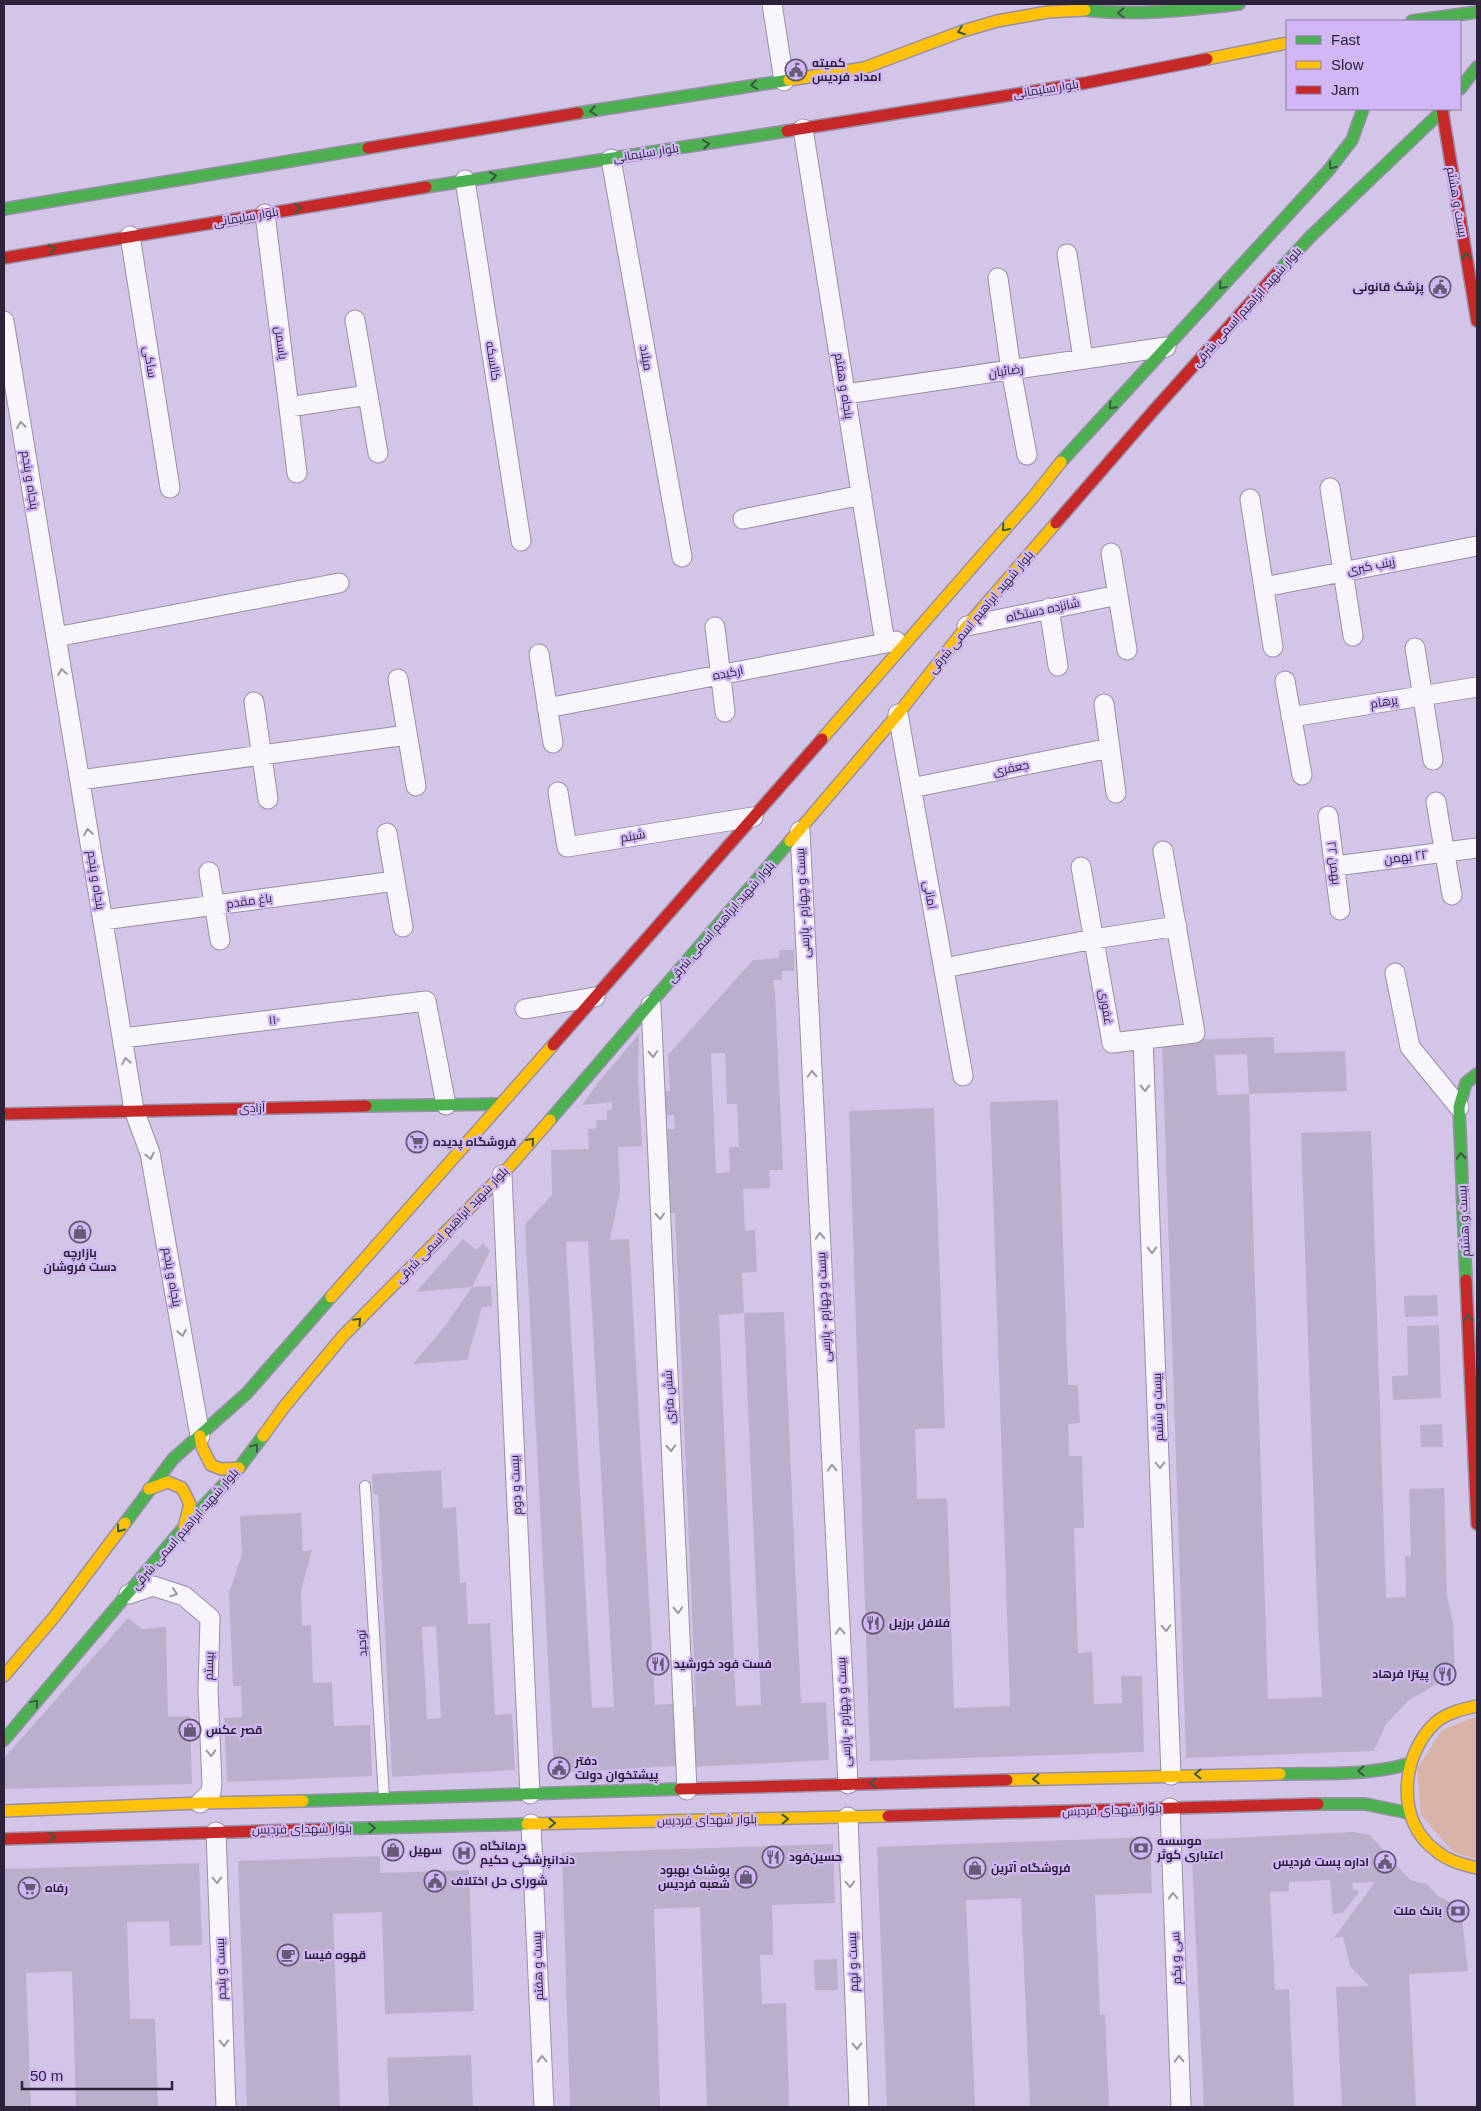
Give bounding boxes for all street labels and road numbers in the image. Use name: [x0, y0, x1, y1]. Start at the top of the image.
street label: بلوار سلیمانی: [1012, 77, 1080, 101]
street label: بلوار سلیمانی: [612, 141, 680, 165]
street label: بیست و هشتم: [1443, 166, 1470, 239]
street label: بلوار سلیمانی: [212, 204, 280, 230]
street label: بلوار شهید ابراهیم اسمی شرقی: [1190, 244, 1305, 370]
street label: یاسمن: [272, 326, 290, 361]
street label: کالسکه: [483, 340, 503, 382]
street label: میلاد: [637, 344, 655, 372]
street label: ساکی: [141, 345, 159, 379]
street label: پنجاه و هفتم: [830, 352, 856, 421]
street label: رضائیان: [988, 362, 1024, 380]
street label: پنجاه و پنجم: [16, 449, 42, 512]
street label: بلوار شهید ابراهیم اسمی شرقی: [925, 548, 1037, 677]
street label: زینب کبری: [1346, 555, 1396, 577]
street label: شانزده دستگاه: [1005, 595, 1081, 625]
street label: ارکیده: [712, 663, 744, 683]
street label: پرهام: [1369, 693, 1400, 713]
street label: جعفری: [992, 758, 1030, 778]
street label: شبنم: [620, 827, 647, 846]
street label: ۲۲ بهمن: [1324, 841, 1344, 885]
street label: ٢٢ بهمن: [1384, 847, 1428, 867]
street label: بیست و چهارم - پارسی: [793, 848, 815, 958]
street label: پنجاه و پنجم: [82, 849, 108, 912]
street label: بلوار شهید ابراهیم اسمی شرقی: [664, 858, 778, 986]
street label: امانی: [921, 880, 939, 910]
street label: باغ مقدم: [225, 891, 273, 912]
street label: غفوری: [1096, 988, 1116, 1026]
street label: ۱۱۰: [268, 1012, 280, 1028]
street label: آزادی: [239, 1101, 266, 1115]
street label: بلوار شهید ابراهیم اسمی شرقی: [393, 1164, 512, 1287]
street label: بیست و هشتم: [1455, 1185, 1474, 1257]
street label: پنجاه و پنجم: [158, 1246, 184, 1309]
street label: بیست و چهارم - پارسی: [814, 1252, 836, 1362]
street label: شش متری: [661, 1370, 677, 1424]
street label: بیست و ششم: [1150, 1373, 1167, 1441]
street label: بیست و دوم: [507, 1455, 526, 1515]
street label: بلوار شهید ابراهیم اسمی شرقی: [128, 1465, 242, 1593]
street label: توحید: [354, 1628, 370, 1657]
street label: بیستم: [202, 1652, 217, 1681]
street label: بیست و چهارم - پارسی: [834, 1657, 856, 1767]
street label: بلوار شهدای فردیس: [1062, 1801, 1162, 1819]
street label: بلوار شهدای فردیس: [657, 1812, 757, 1828]
street label: بلوار شهدای فردیس: [252, 1821, 352, 1837]
street label: بیست و هفتم: [530, 1931, 547, 2001]
street label: سی و یکم: [1168, 1931, 1185, 1985]
street label: بیست و نهم: [845, 1932, 862, 1992]
street label: بیست و پنجم: [213, 1938, 231, 2000]

